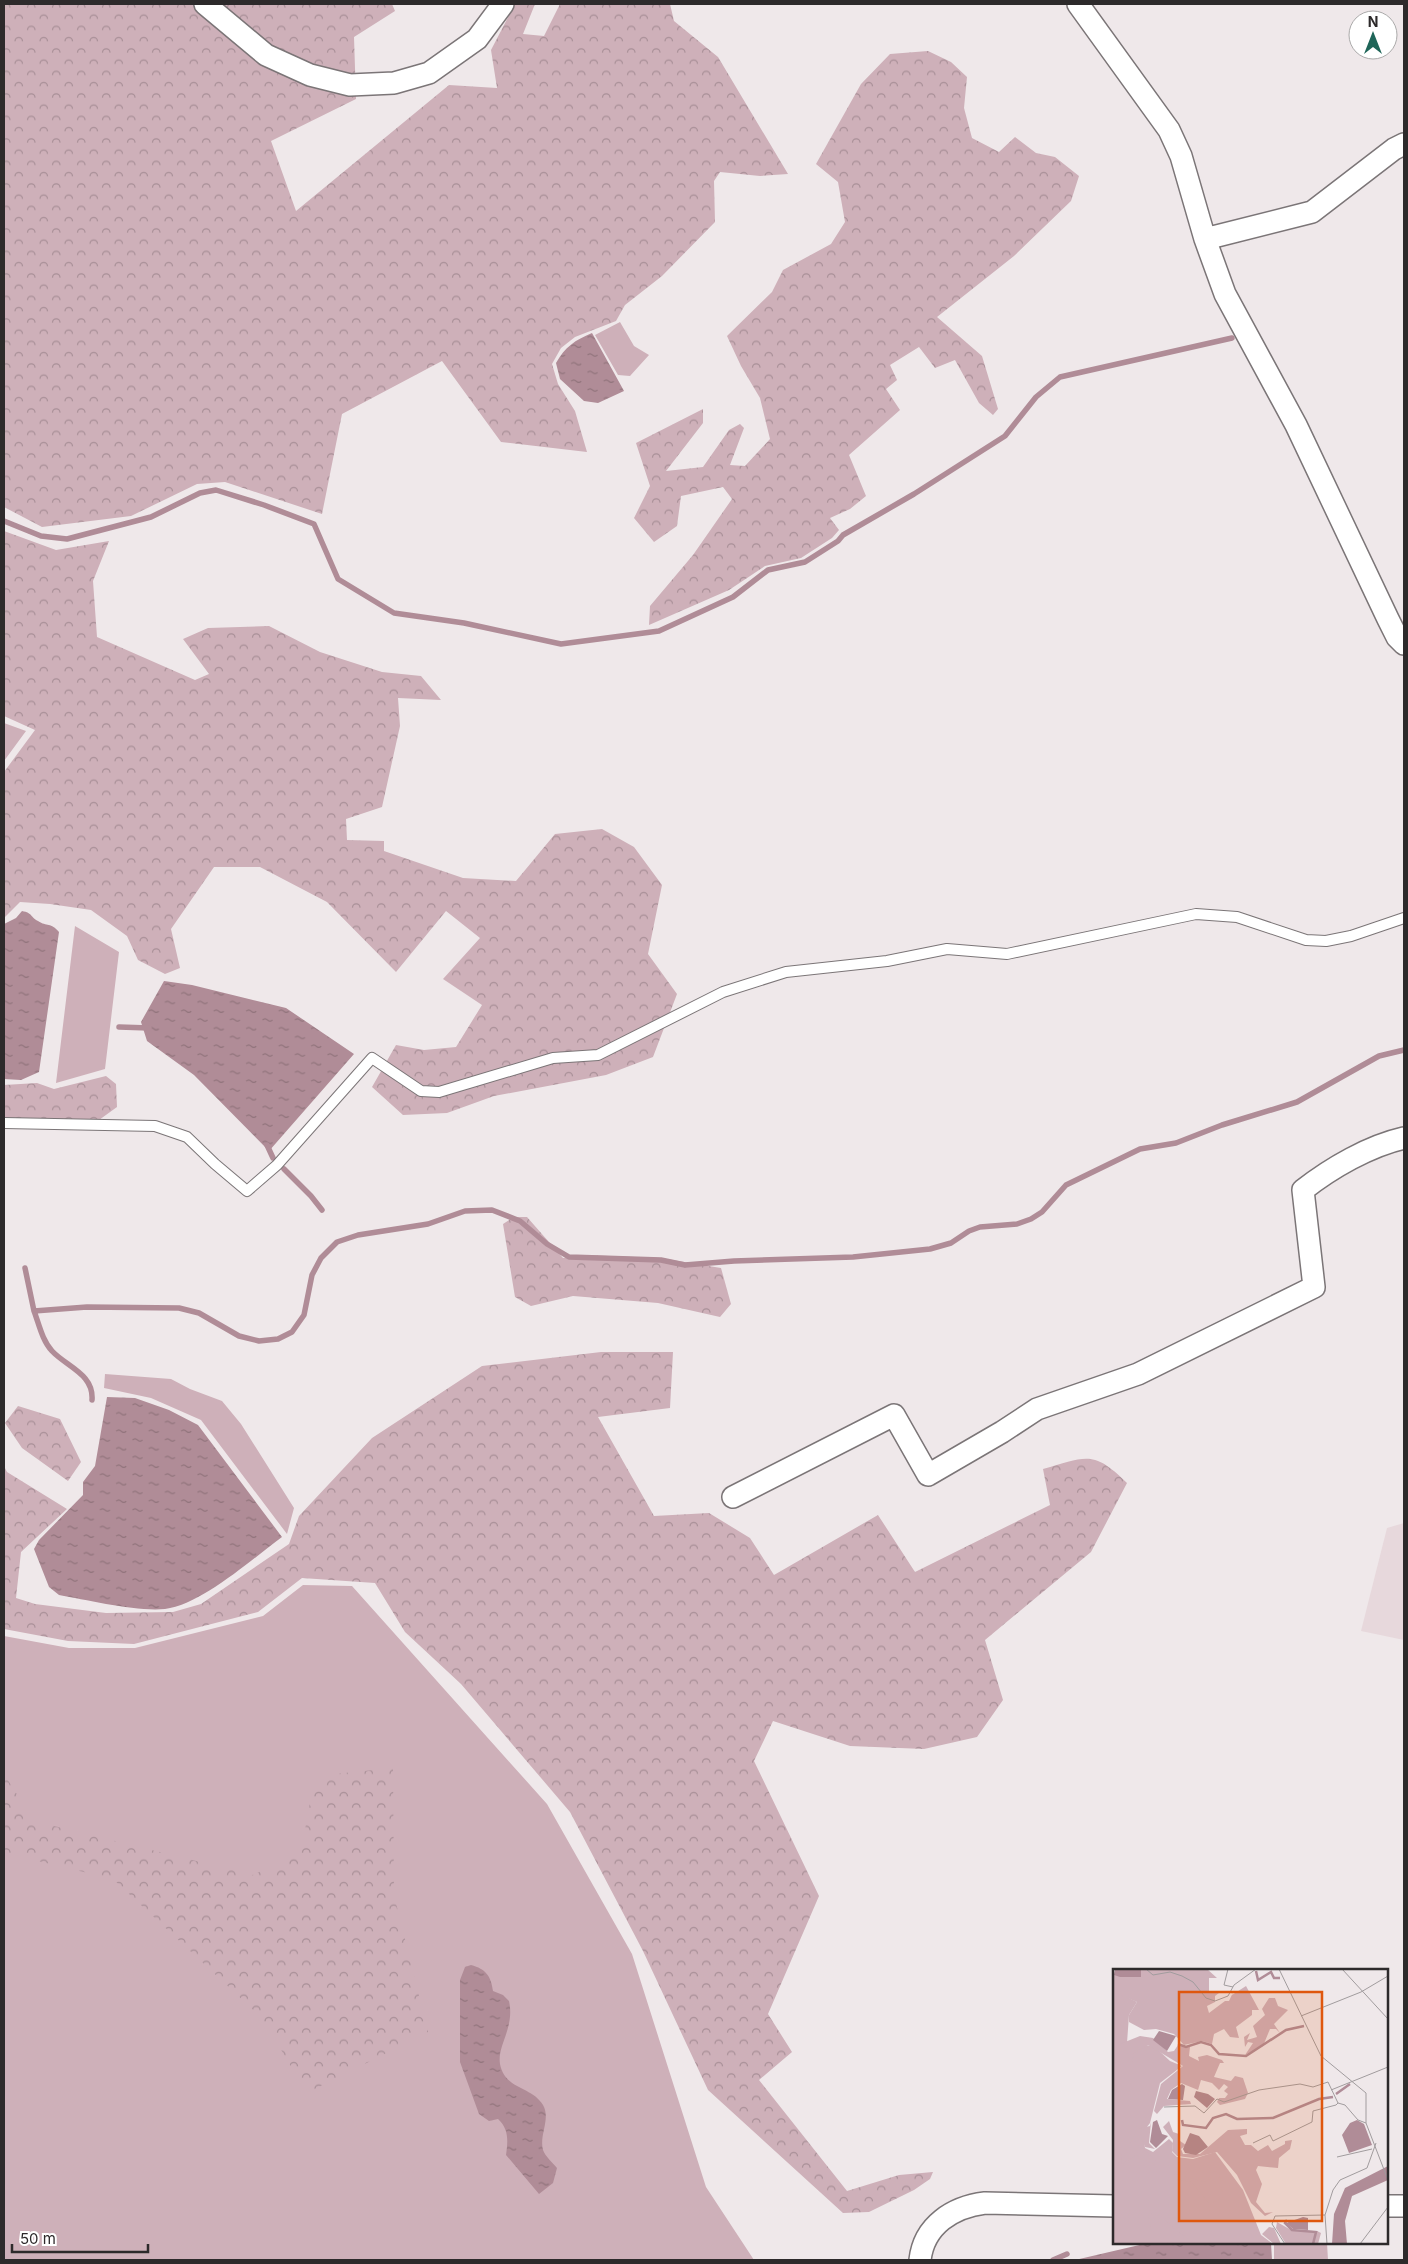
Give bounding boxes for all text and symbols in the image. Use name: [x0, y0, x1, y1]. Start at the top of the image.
north arrow: [1348, 10, 1398, 60]
text: N: [1368, 13, 1378, 30]
inset map: [1113, 1969, 1388, 2244]
scale bar: [12, 2222, 149, 2254]
text: 50 m: [20, 2229, 56, 2248]

